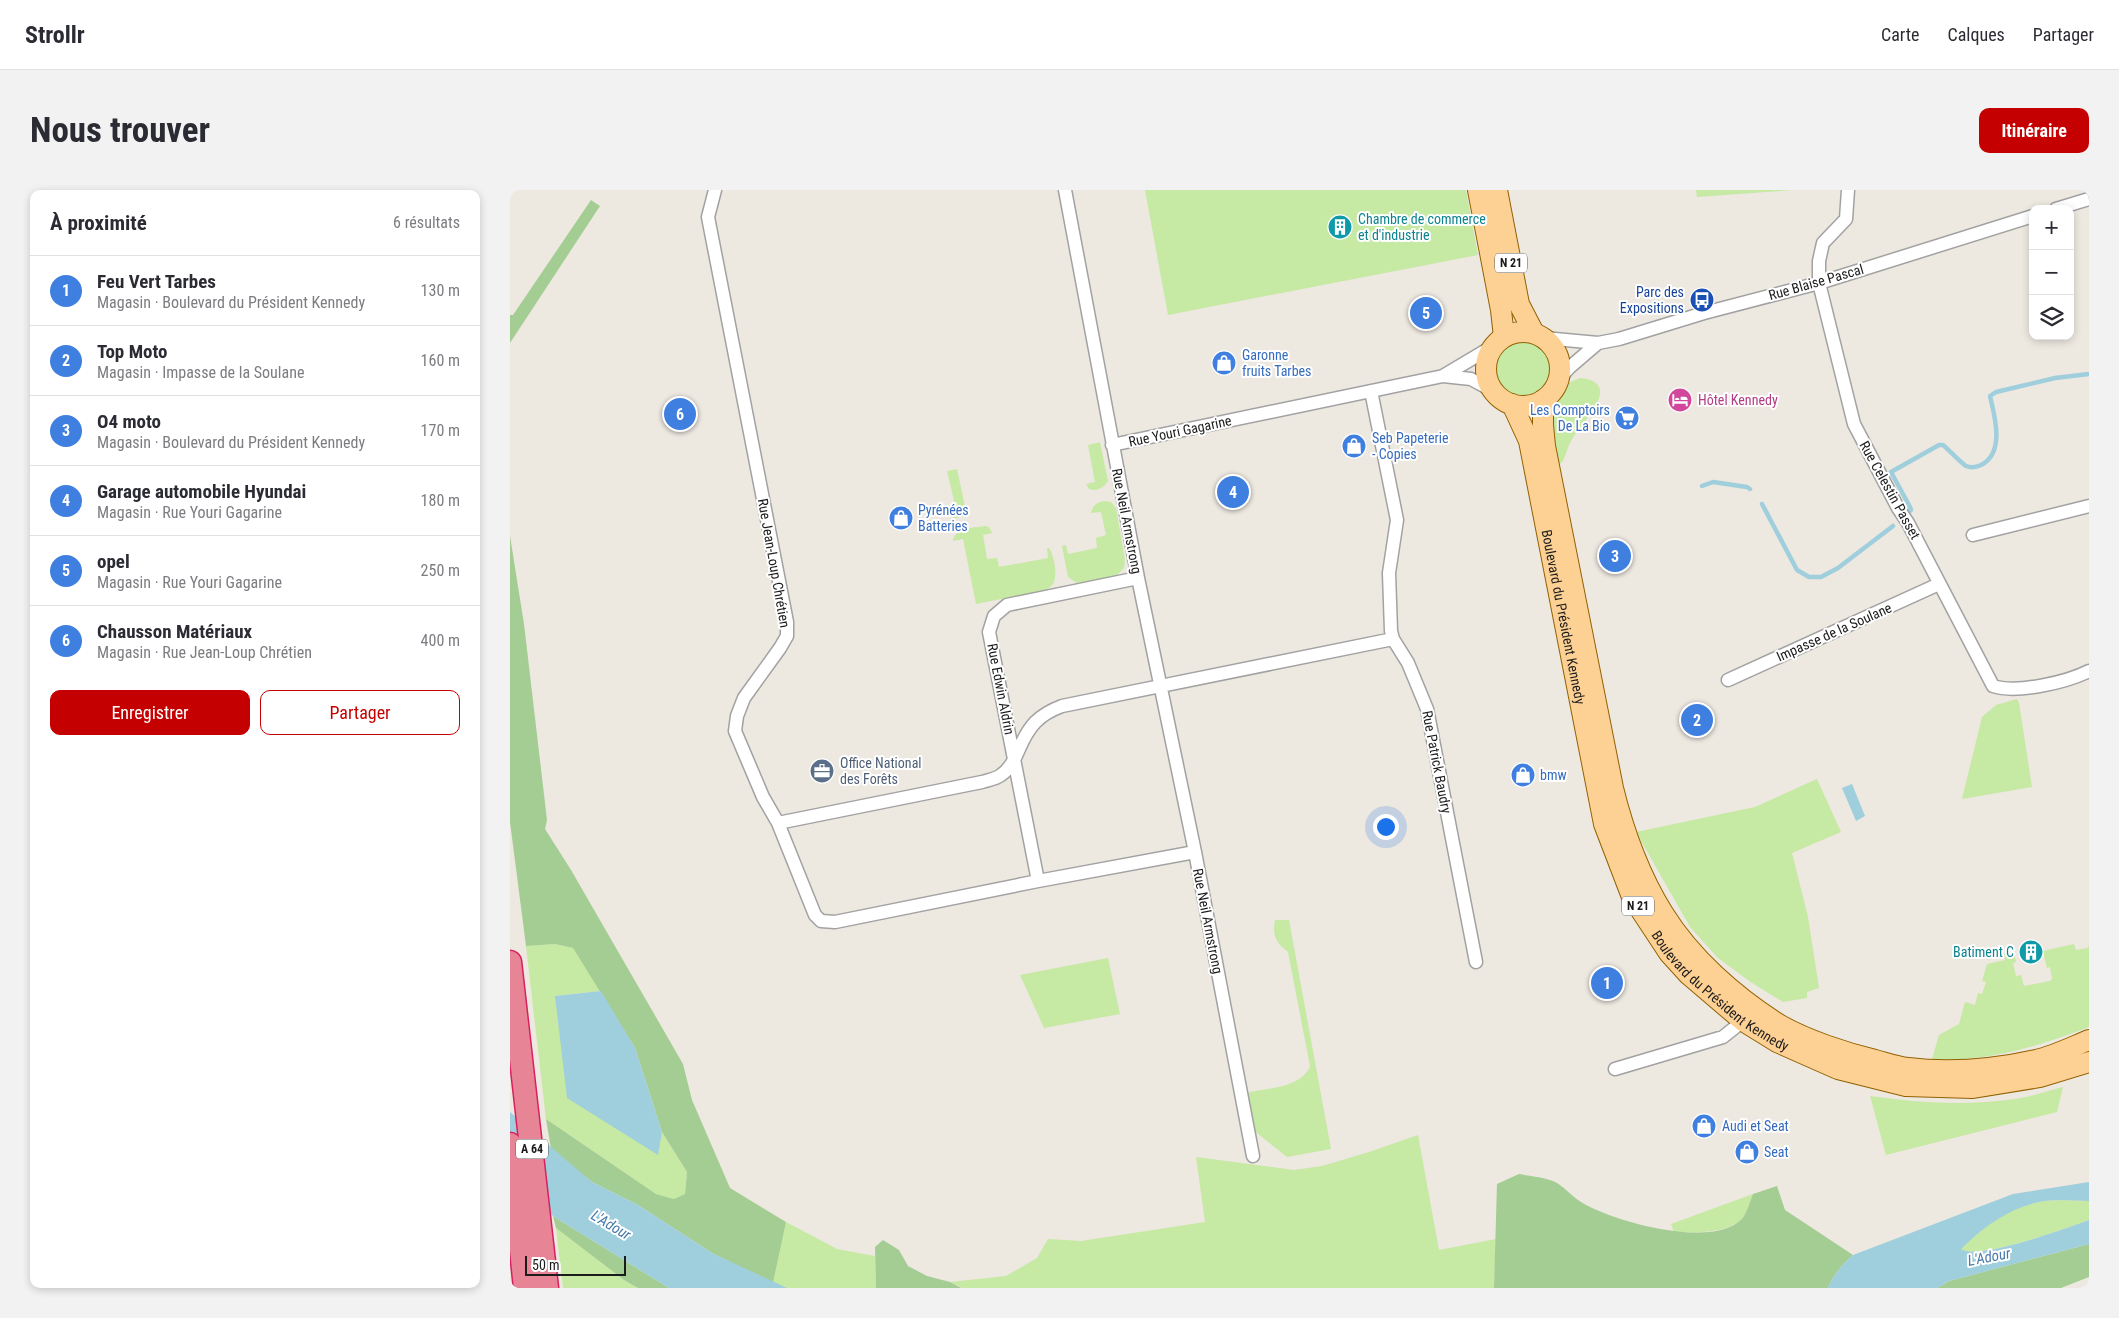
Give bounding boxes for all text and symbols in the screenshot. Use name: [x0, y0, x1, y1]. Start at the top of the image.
text: Strollr: [25, 21, 85, 49]
text: Carte: [1881, 24, 1920, 45]
text: Calques: [1948, 24, 2005, 45]
text: Partager: [2033, 24, 2094, 45]
button: Itinéraire: [1979, 108, 2089, 153]
text: Nous trouver: [30, 110, 210, 151]
map controls: [2029, 205, 2074, 340]
button: +: [2029, 205, 2074, 250]
text: À proximité: [50, 211, 147, 235]
place label: Chambre de commerce et d'industrie: [1358, 211, 1486, 243]
text: 6 résultats: [393, 213, 460, 232]
building icon: Chambre de commerce et d'industrie: [1327, 214, 1353, 240]
button: −: [2029, 250, 2074, 295]
road number: N 21: [1495, 254, 1527, 272]
street label: Rue Blaise Pascal: [1767, 261, 1865, 303]
text: Feu Vert Tarbes: [97, 270, 216, 293]
text: 1: [62, 281, 70, 300]
text: 130 m: [421, 281, 460, 300]
place label: Parc des Expositions: [1620, 284, 1684, 316]
bus stop icon: Parc des Expositions: [1689, 287, 1715, 313]
text: Magasin · Boulevard du Président Kennedy: [97, 293, 365, 312]
pin: 5: [1410, 294, 1442, 332]
button: layers: [2029, 295, 2074, 340]
text: Top Moto: [97, 340, 168, 363]
place label: Garonne fruits Tarbes: [1242, 347, 1311, 379]
shop icon: Garonne fruits Tarbes: [1211, 350, 1237, 376]
text: 2: [62, 351, 70, 370]
text: 160 m: [421, 351, 460, 370]
text: Magasin · Impasse de la Soulane: [97, 363, 304, 382]
hotel icon: Hôtel Kennedy: [1667, 387, 1693, 413]
place label: Hôtel Kennedy: [1698, 392, 1778, 408]
pin: 6: [664, 395, 696, 433]
place label: Les Comptoirs De La Bio: [1530, 402, 1610, 434]
supermarket icon: Les Comptoirs De La Bio: [1614, 405, 1640, 431]
text: O4 moto: [97, 410, 161, 433]
street label: Rue Youri Gagarine: [1127, 412, 1233, 450]
text: 3: [62, 421, 70, 440]
text: 170 m: [421, 421, 460, 440]
place label: Seb Papeterie - Copies: [1372, 430, 1449, 462]
text: Magasin · Boulevard du Président Kennedy: [97, 433, 365, 452]
shop icon: Seb Papeterie - Copies: [1341, 433, 1367, 459]
street label: Rue Celestin Passet: [1856, 438, 1924, 542]
street label: Rue Neil Armstrong: [1109, 467, 1145, 575]
pin: 4: [1217, 473, 1249, 511]
text: Garage automobile Hyundai: [97, 480, 306, 503]
text: 4: [62, 491, 70, 510]
text: 180 m: [421, 491, 460, 510]
street label: Rue Jean-Loup Chrétien: [755, 497, 793, 629]
place label: Pyrénées Batteries: [918, 502, 969, 534]
text: Magasin · Rue Youri Gagarine: [97, 503, 282, 522]
shop icon: Pyrénées Batteries: [888, 505, 914, 531]
street label: Boulevard du Président Kennedy: [1539, 528, 1588, 706]
pin: 3: [1599, 537, 1631, 575]
text: opel: [97, 550, 130, 573]
text: 5: [62, 561, 70, 580]
text: 250 m: [421, 561, 460, 580]
text: Magasin · Rue Youri Gagarine: [97, 573, 282, 592]
street label: Impasse de la Soulane: [1774, 599, 1894, 665]
text: Chausson Matériaux: [97, 620, 252, 643]
text: 6: [62, 631, 70, 650]
text: 400 m: [421, 631, 460, 650]
street label: Rue Edwin Aldrin: [984, 642, 1018, 736]
text: Magasin · Rue Jean-Loup Chrétien: [97, 643, 312, 662]
button: Enregistrer: [50, 690, 250, 735]
button: Partager: [260, 690, 460, 735]
pin: 2: [1681, 701, 1713, 739]
street label: Rue Patrick Baudry: [1419, 709, 1455, 815]
place label: Office National des Forêts: [840, 755, 922, 787]
office icon: Office National des Forêts: [809, 758, 835, 784]
shop icon: bmw: [1510, 762, 1536, 788]
place label: bmw: [1540, 767, 1567, 783]
your location: [1373, 814, 1399, 840]
street label: Rue Neil Armstrong: [1190, 867, 1226, 975]
road number: N 21: [1622, 896, 1654, 916]
street label: Boulevard du Président Kennedy: [1648, 928, 1791, 1054]
building icon: Batiment C: [2018, 939, 2044, 965]
place label: Batiment C: [1953, 944, 2014, 960]
pin: 1: [1591, 964, 1623, 1002]
shop icon: Audi et Seat: [1691, 1113, 1717, 1139]
place label: Audi et Seat: [1722, 1118, 1789, 1134]
shop icon: Seat: [1734, 1139, 1760, 1165]
road number: A 64: [516, 1140, 548, 1159]
place label: Seat: [1764, 1144, 1789, 1160]
water label: L'Adour: [588, 1206, 635, 1244]
water label: L'Adour: [1966, 1244, 2012, 1270]
scale bar: [525, 1253, 626, 1276]
text: 50 m: [532, 1257, 560, 1273]

